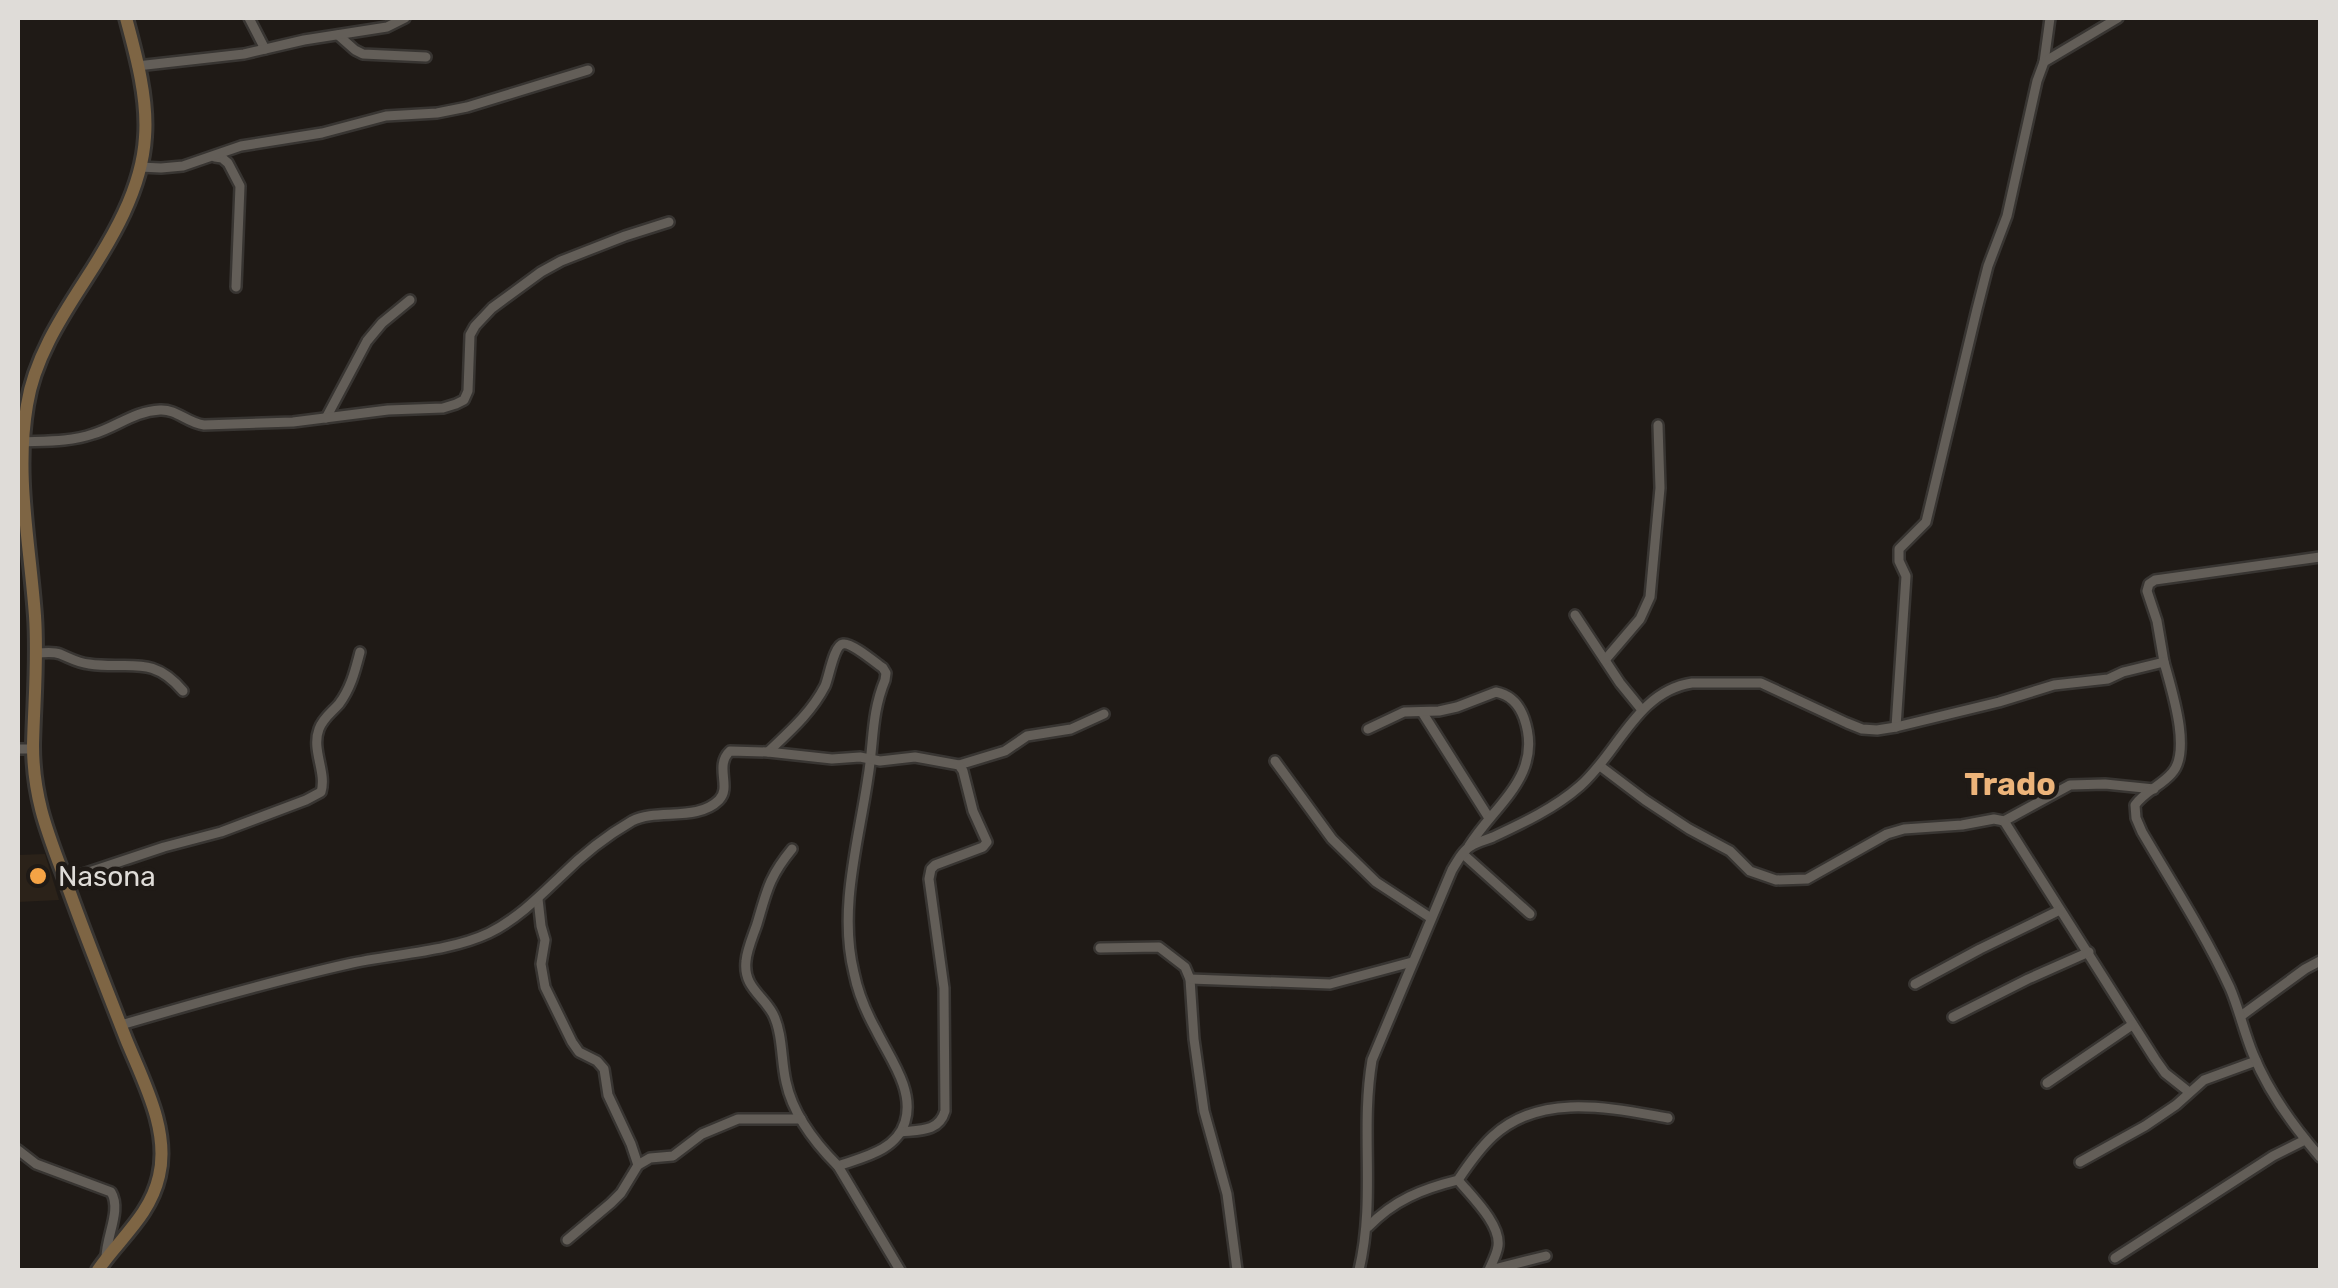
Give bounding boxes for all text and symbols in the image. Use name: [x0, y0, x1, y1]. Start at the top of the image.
district label: Trado: [1964, 765, 2056, 803]
place label: Nasona: [58, 860, 156, 893]
marker: Nasona: [27, 865, 49, 887]

